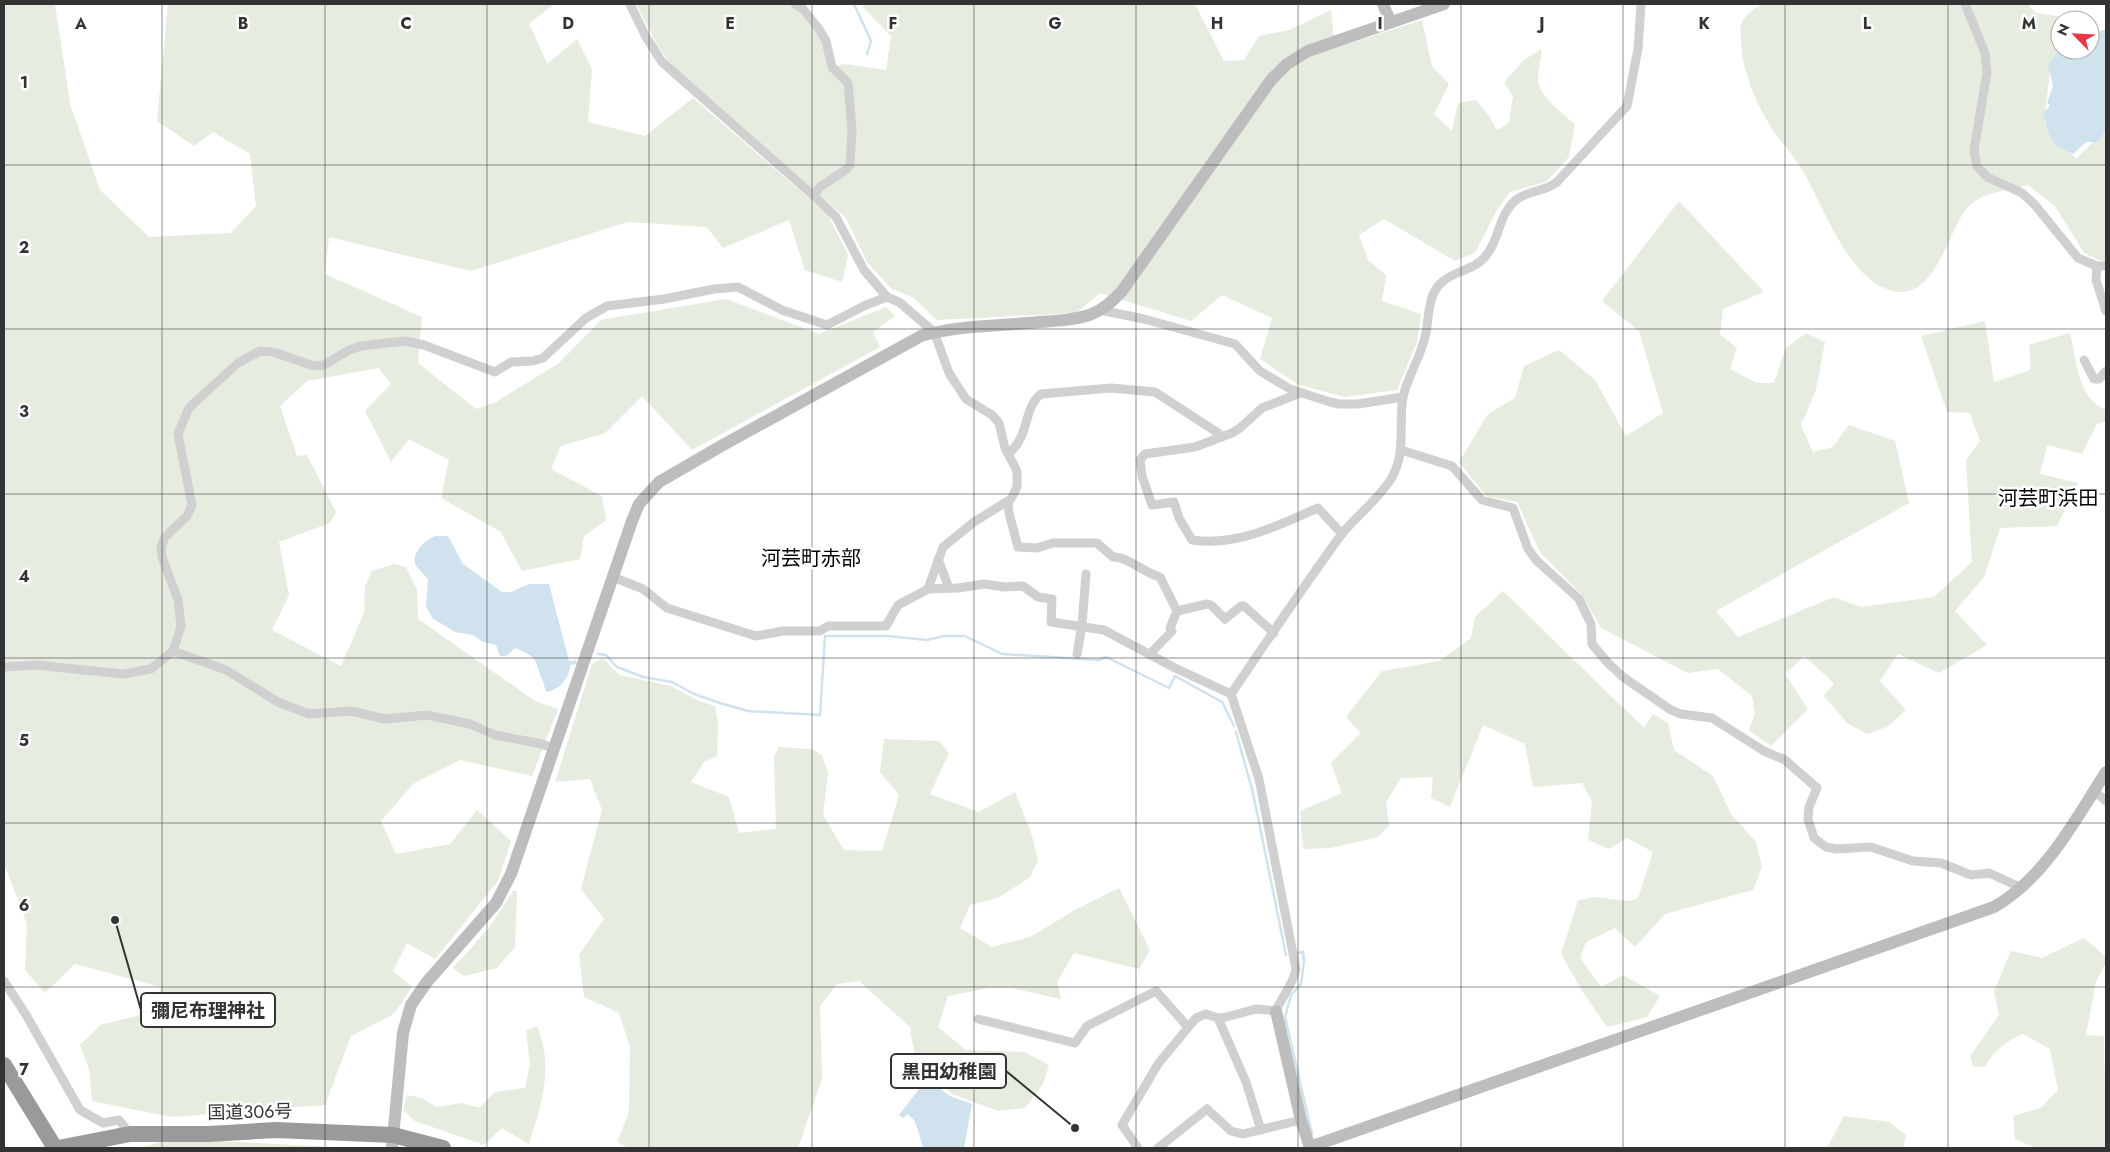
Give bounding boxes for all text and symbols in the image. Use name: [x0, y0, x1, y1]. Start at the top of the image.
north arrow: [2050, 10, 2100, 60]
text: A: [74, 12, 87, 35]
text: B: [238, 12, 248, 35]
text: C: [400, 12, 412, 35]
text: D: [562, 12, 574, 35]
text: E: [725, 12, 735, 35]
text: F: [889, 12, 897, 35]
text: G: [1048, 12, 1062, 35]
text: H: [1211, 12, 1223, 35]
text: I: [1377, 12, 1383, 35]
text: J: [1536, 12, 1545, 35]
text: K: [1698, 12, 1710, 35]
text: L: [1863, 12, 1872, 35]
text: M: [2022, 12, 2036, 35]
text: N: [2052, 21, 2075, 39]
text: 1: [20, 71, 28, 94]
text: 2: [19, 236, 29, 259]
text: 3: [19, 400, 29, 423]
district label: 河芸町浜田: [1998, 484, 2098, 513]
district label: 河芸町赤部: [761, 544, 861, 573]
text: 4: [18, 565, 30, 588]
text: 5: [19, 729, 29, 752]
text: 6: [19, 894, 29, 917]
callout: 彌尼布理神社: [141, 993, 275, 1027]
text: 彌尼布理神社: [151, 997, 265, 1024]
callout: 黒田幼稚園: [891, 1054, 1006, 1088]
text: 7: [19, 1058, 29, 1081]
text: 黒田幼稚園: [901, 1058, 997, 1085]
street label: 国道306号: [207, 1098, 293, 1126]

